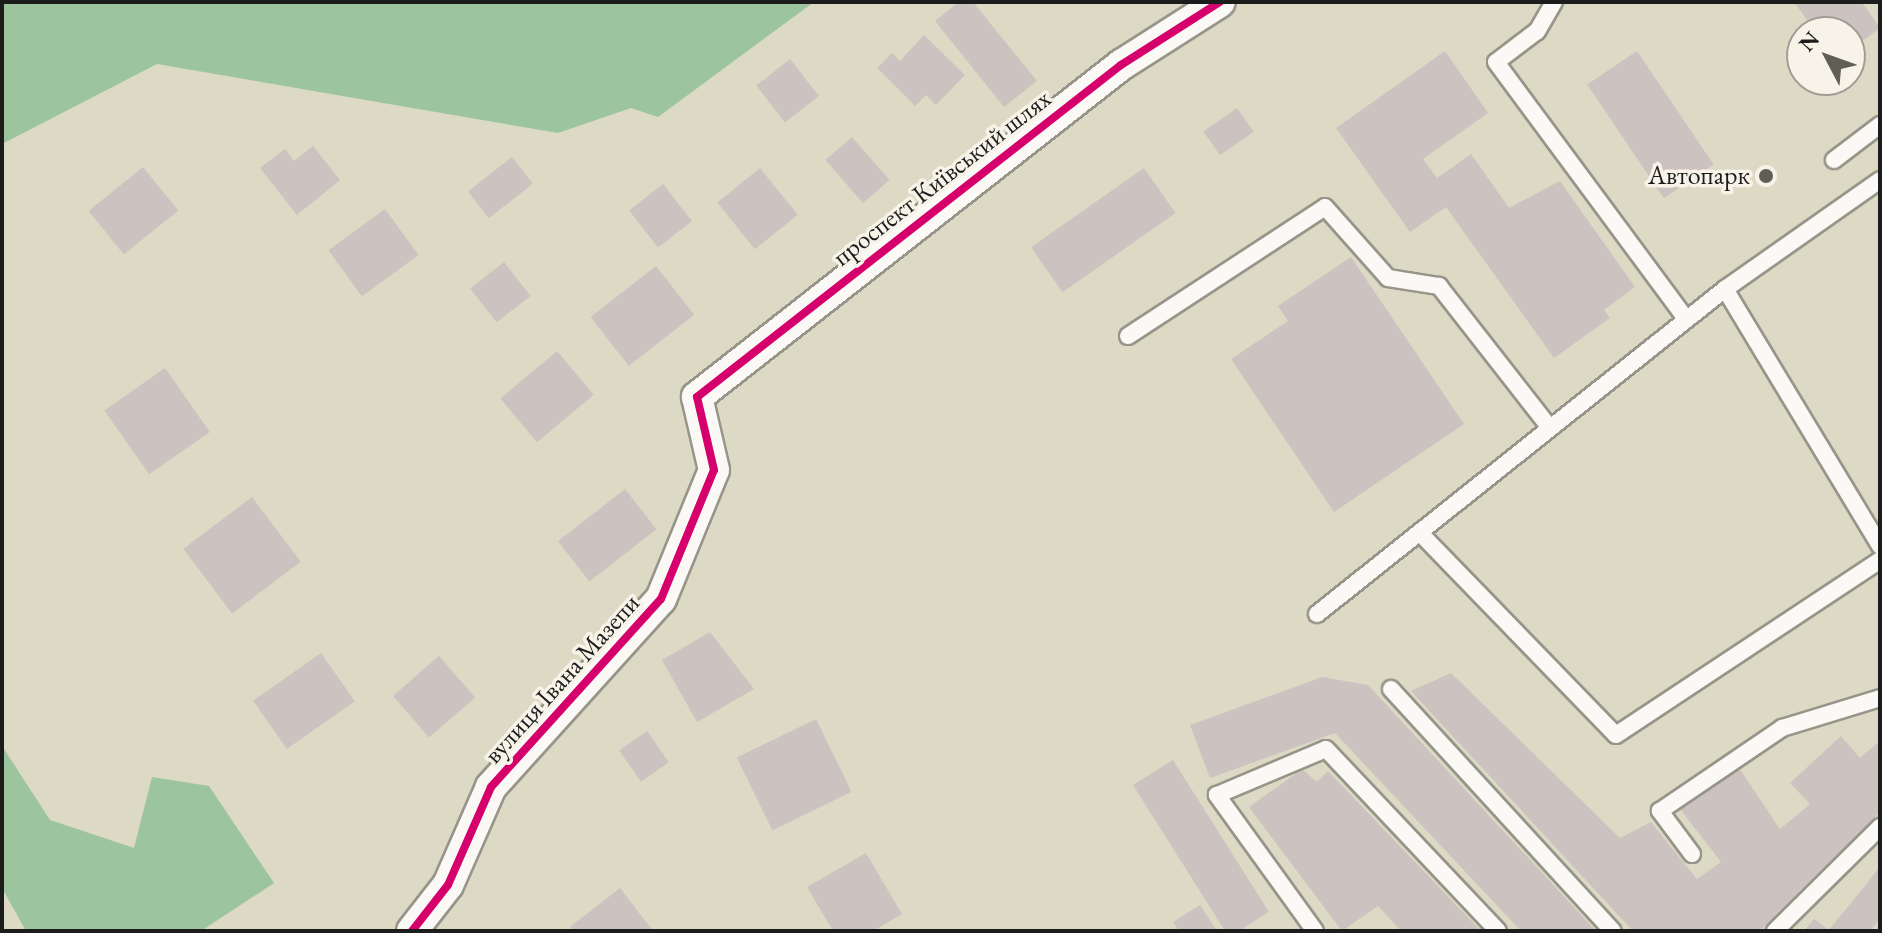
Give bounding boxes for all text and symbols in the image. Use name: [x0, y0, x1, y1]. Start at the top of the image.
north arrow: [1786, 16, 1866, 96]
text: N: [1792, 25, 1826, 57]
street label: проспект Київський шлях: [827, 83, 1057, 273]
place label: Автопарк: [1648, 160, 1750, 192]
marker: Автопарк: [1757, 167, 1775, 185]
street label: вулиця Івана Мазепи: [478, 588, 646, 770]

